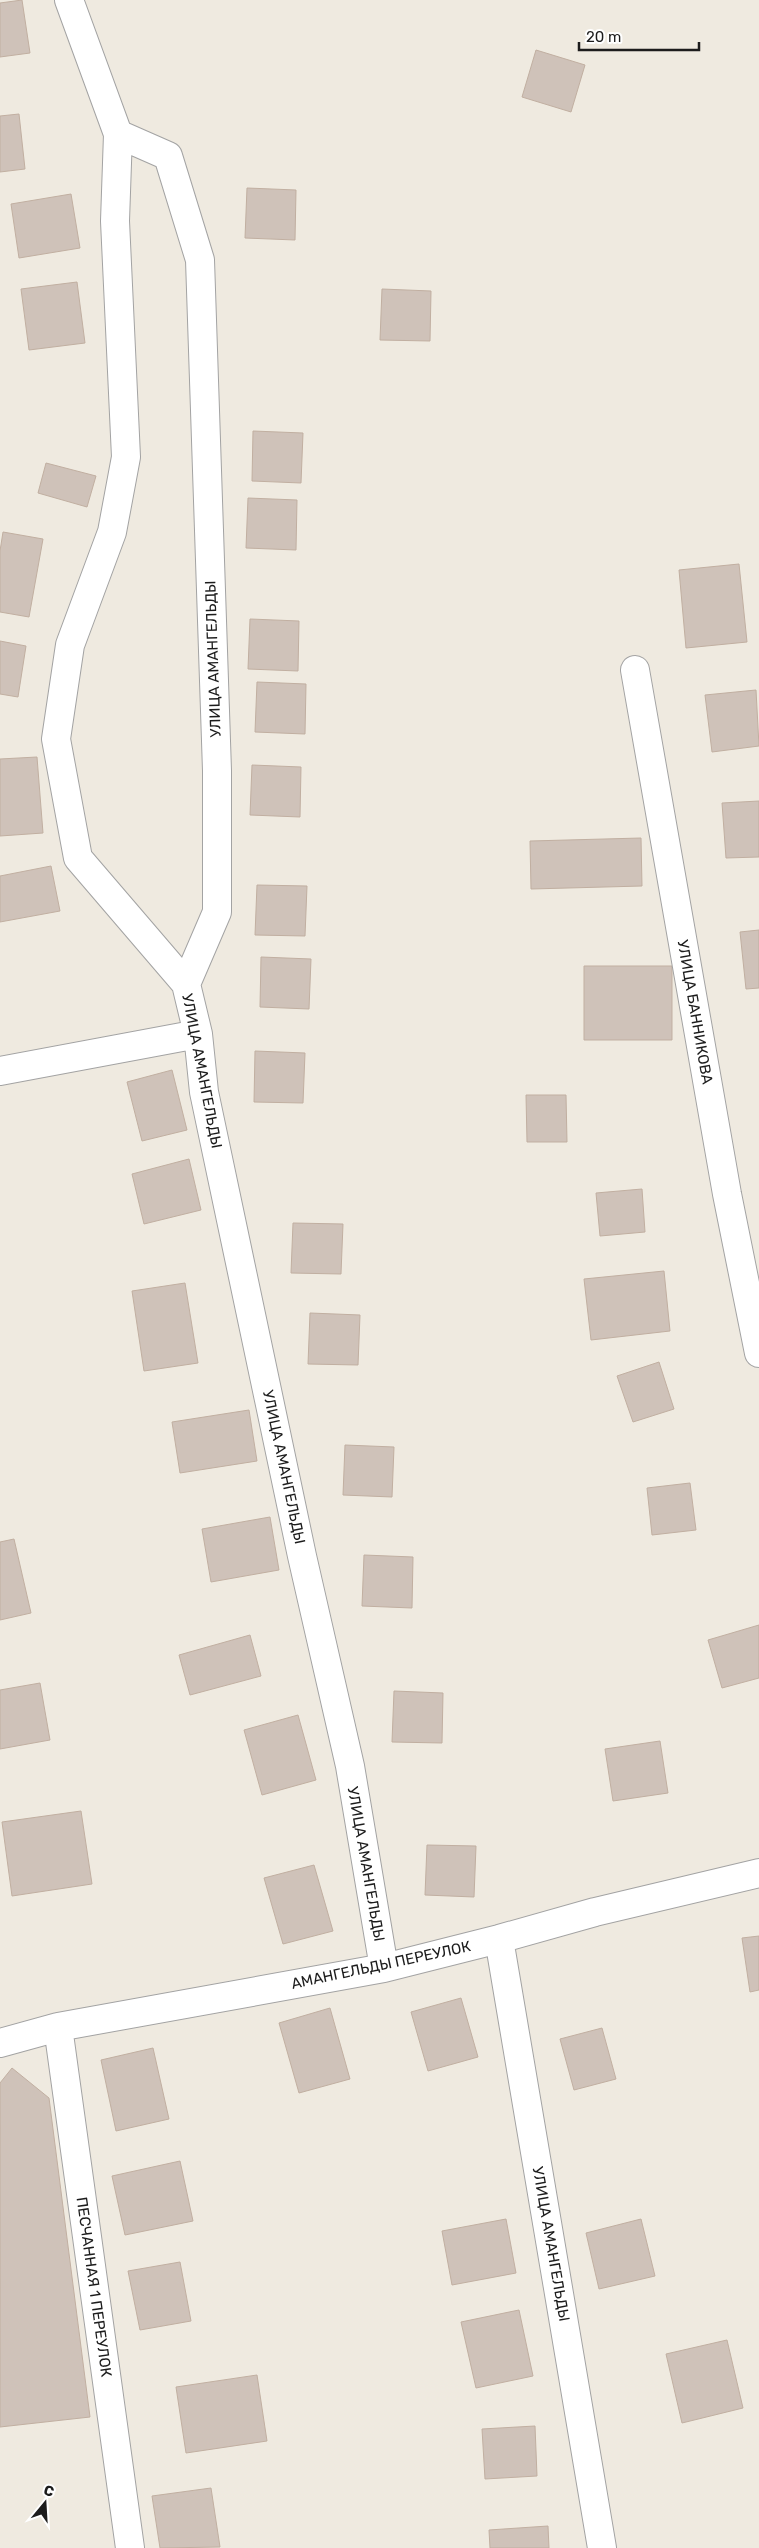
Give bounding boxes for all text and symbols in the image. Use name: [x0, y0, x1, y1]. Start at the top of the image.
scale bar: [579, 20, 699, 52]
text: 20 m: [586, 28, 621, 46]
street label: УЛИЦА АМАНГЕЛЬДЫ: [201, 580, 225, 738]
street label: УЛИЦА БАННИКОВА: [673, 938, 717, 1086]
street label: УЛИЦА АМАНГЕЛЬДЫ: [178, 992, 226, 1150]
street label: УЛИЦА АМАНГЕЛЬДЫ: [259, 1388, 309, 1546]
street label: УЛИЦА АМАНГЕЛЬДЫ: [343, 1785, 389, 1943]
street label: АМАНГЕЛЬДЫ ПЕРЕУЛОК: [290, 1937, 473, 1993]
street label: УЛИЦА АМАНГЕЛЬДЫ: [528, 2165, 574, 2323]
street label: ПЕСЧАННАЯ 1 ПЕРЕУЛОК: [72, 2196, 116, 2379]
north arrow: [20, 2478, 70, 2528]
text: С: [42, 2482, 56, 2501]

